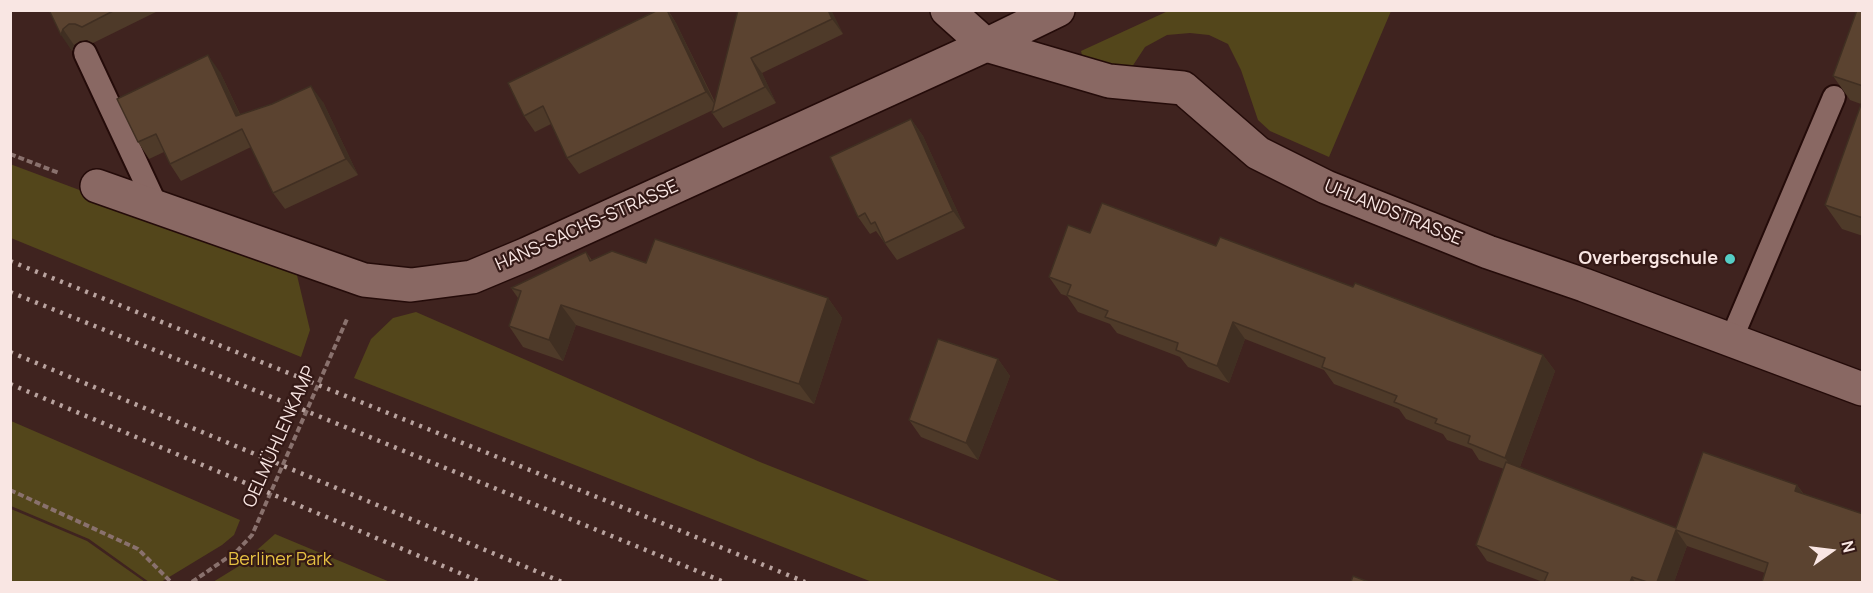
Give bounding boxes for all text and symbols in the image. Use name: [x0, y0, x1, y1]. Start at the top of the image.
street label: UHLANDSTRASSE: [1321, 175, 1465, 251]
street label: HANS-SACHS-STRASSE: [492, 176, 682, 276]
place label: Overbergschule: [1579, 248, 1718, 270]
marker: Overbergschule: [1723, 252, 1737, 266]
street label: OELMÜHLENKAMP: [239, 363, 321, 511]
north arrow: [1801, 521, 1861, 581]
text: N: [1836, 538, 1861, 555]
park label: Berliner Park: [228, 549, 332, 571]

